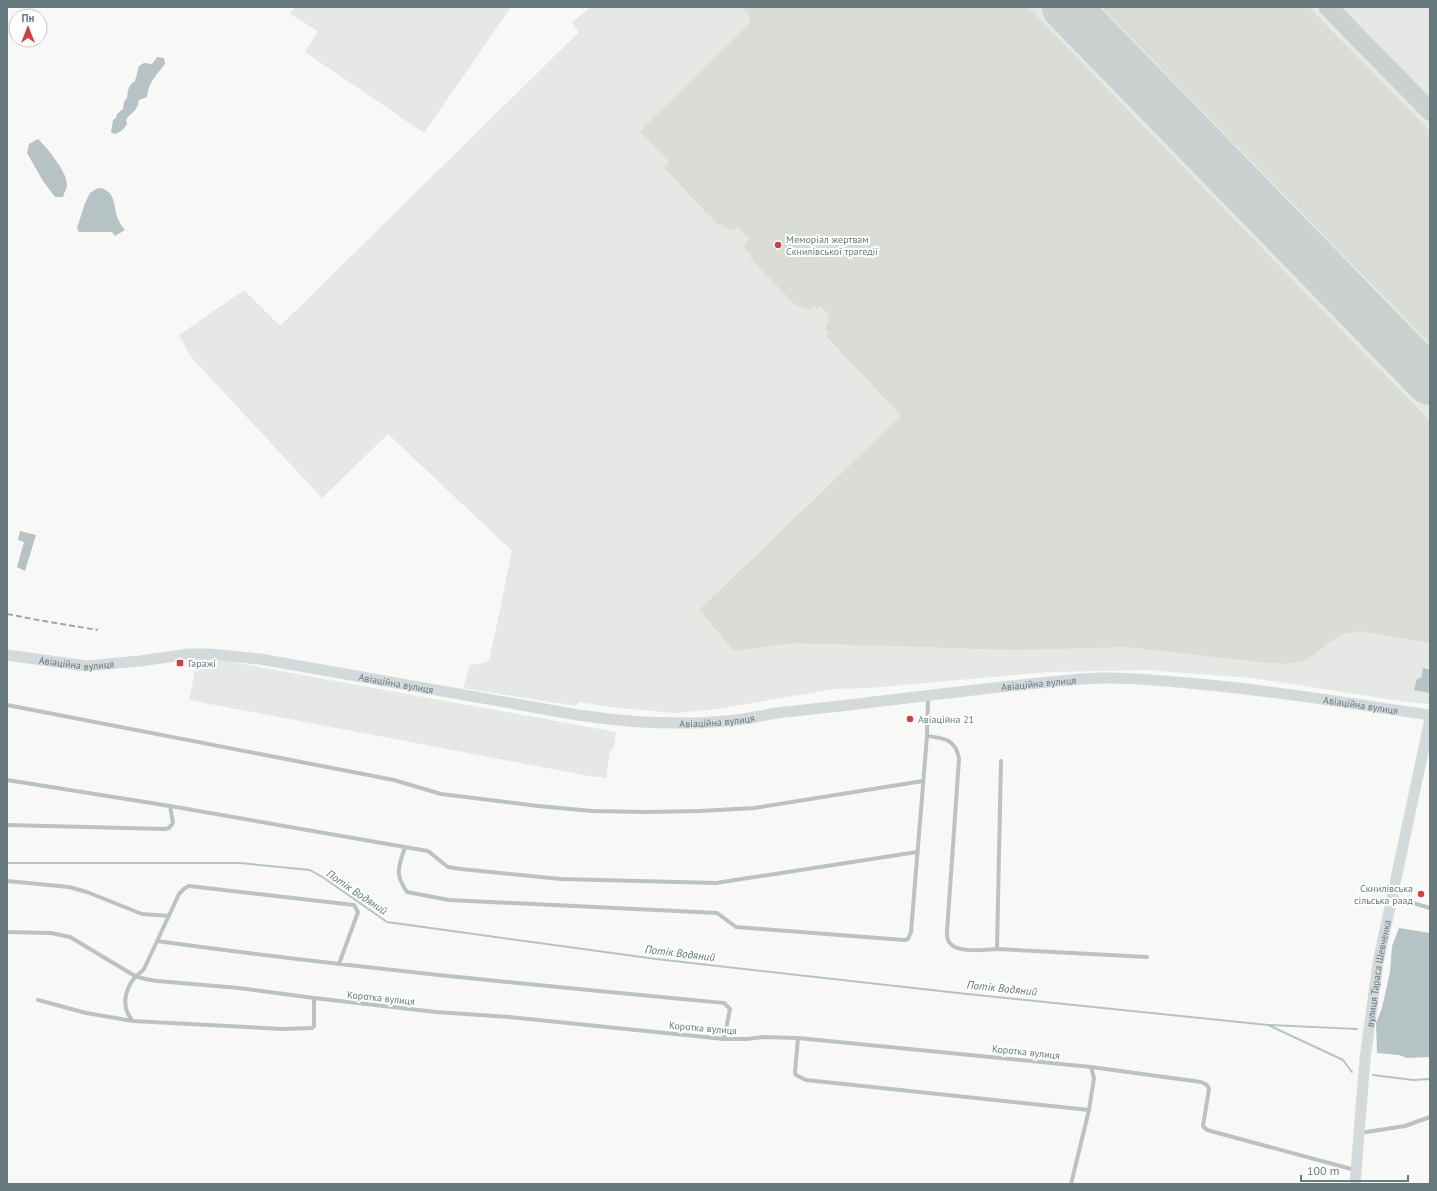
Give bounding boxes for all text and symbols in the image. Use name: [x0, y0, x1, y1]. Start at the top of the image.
north arrow: [8, 8, 48, 48]
text: Пн: [22, 11, 35, 25]
place label: Меморіал жертвам Скнилівської трагедії: [786, 233, 878, 258]
marker: Меморіал жертвам Скнилівської трагедії: [773, 240, 783, 250]
street label: Авіаційна вулиця: [38, 653, 115, 673]
place label: Гаражі: [188, 657, 216, 670]
marker: Гаражі: [175, 658, 185, 668]
street label: Авіаційна вулиця: [358, 670, 435, 696]
street label: Авіаційна вулиця: [1000, 673, 1077, 693]
street label: Авіаційна вулиця: [1322, 693, 1399, 717]
street label: Авіаційна вулиця: [679, 711, 756, 730]
place label: Авіаційна 21: [918, 713, 974, 726]
marker: Авіаційна 21: [905, 714, 915, 724]
water label: Потік Водяний: [324, 866, 390, 918]
place label: Скнилівська сільська раад: [1354, 882, 1414, 907]
marker: Скнилівська сільська раад: [1416, 889, 1426, 899]
street label: вулиця Тараса Шевченка: [1363, 919, 1394, 1028]
water label: Потік Водяний: [644, 942, 716, 964]
water label: Потік Водяний: [966, 977, 1038, 999]
street label: Коротка вулиця: [346, 988, 416, 1008]
street label: Коротка вулиця: [669, 1019, 738, 1037]
street label: Коротка вулиця: [991, 1042, 1061, 1062]
scale bar: [1301, 1157, 1408, 1183]
text: 100 m: [1307, 1163, 1340, 1178]

